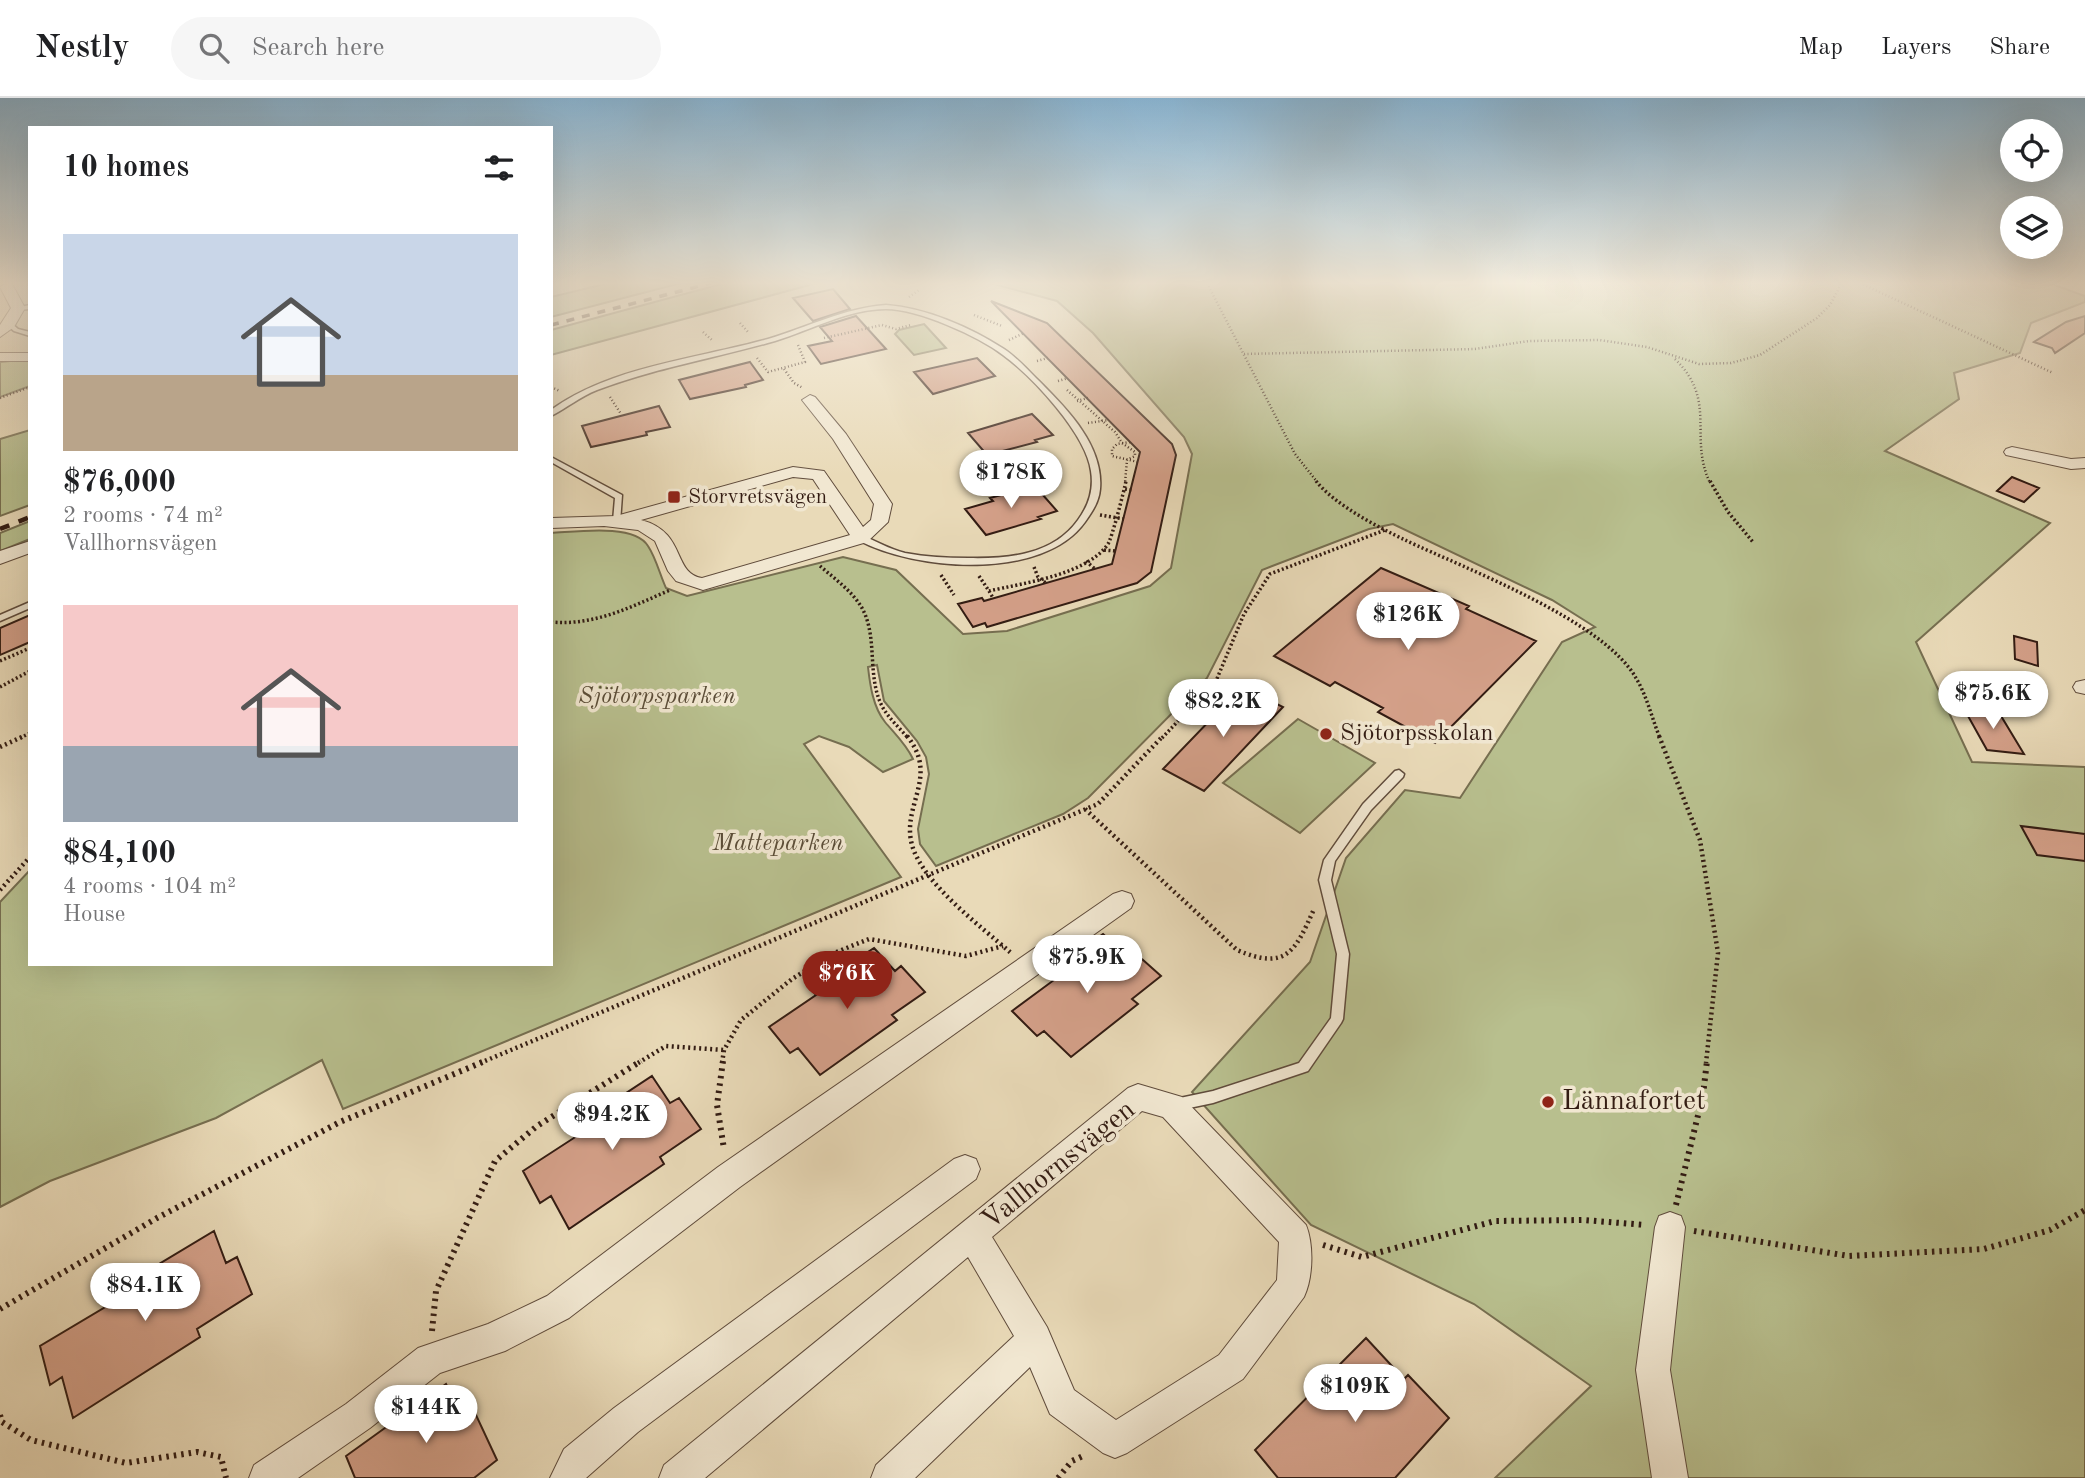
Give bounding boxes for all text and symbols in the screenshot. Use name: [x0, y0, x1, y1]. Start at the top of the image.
search box: [171, 17, 661, 80]
icon: search: [195, 29, 233, 67]
text: Nestly: [35, 32, 129, 65]
text: Search here: [251, 35, 385, 61]
text: Map: [1799, 36, 1843, 60]
text: Layers: [1881, 36, 1951, 60]
text: Share: [1989, 36, 2050, 60]
map controls: [2000, 119, 2063, 259]
button: locate: [2000, 119, 2063, 182]
icon: filters: [480, 149, 518, 187]
text: 10 homes: [63, 153, 189, 183]
button: layers: [2000, 196, 2063, 259]
icon: home: [228, 279, 354, 405]
pin: $178K: [962, 450, 1060, 510]
text: $178K: [975, 461, 1047, 484]
text: $76,000: [63, 468, 176, 498]
place label: Storvretsvägen: [688, 487, 827, 508]
marker: Storvretsvägen: [666, 489, 682, 505]
text: 2 rooms · 74 m²: [63, 504, 223, 527]
text: Vallhornsvägen: [63, 532, 217, 555]
pin: $126K: [1359, 592, 1457, 652]
text: $126K: [1372, 603, 1444, 626]
icon: home: [228, 650, 354, 776]
pin: $75.6K: [1936, 672, 2050, 731]
pin: $82.2K: [1166, 680, 1280, 739]
text: $75.6K: [1954, 682, 2032, 705]
park label: Sjötorpsparken: [578, 685, 736, 709]
text: $82.2K: [1184, 690, 1262, 713]
place label: Sjötorpsskolan: [1340, 722, 1494, 746]
marker: Sjötorpsskolan: [1318, 726, 1334, 742]
park label: Matteparken: [712, 832, 844, 856]
text: $84,100: [63, 839, 176, 869]
text: 4 rooms · 104 m²: [63, 875, 236, 898]
text: House: [63, 903, 125, 926]
pin: $75.9K: [1030, 936, 1144, 995]
text: $75.9K: [1048, 946, 1126, 969]
pin: $76K: [806, 951, 888, 1011]
text: $76K: [818, 962, 876, 985]
place label: Lännafortet: [1562, 1088, 1706, 1116]
pin: $94.2K: [555, 1093, 669, 1152]
marker: Lännafortet: [1540, 1094, 1556, 1110]
street label: Vallhornsvägen: [977, 1096, 1141, 1236]
text: $94.2K: [573, 1103, 651, 1126]
pin: $84.1K: [88, 1264, 202, 1323]
text: $84.1K: [106, 1274, 184, 1297]
pin: $109K: [1306, 1364, 1404, 1424]
text: $109K: [1319, 1375, 1391, 1398]
pin: $144K: [377, 1386, 475, 1445]
text: $144K: [390, 1396, 462, 1419]

